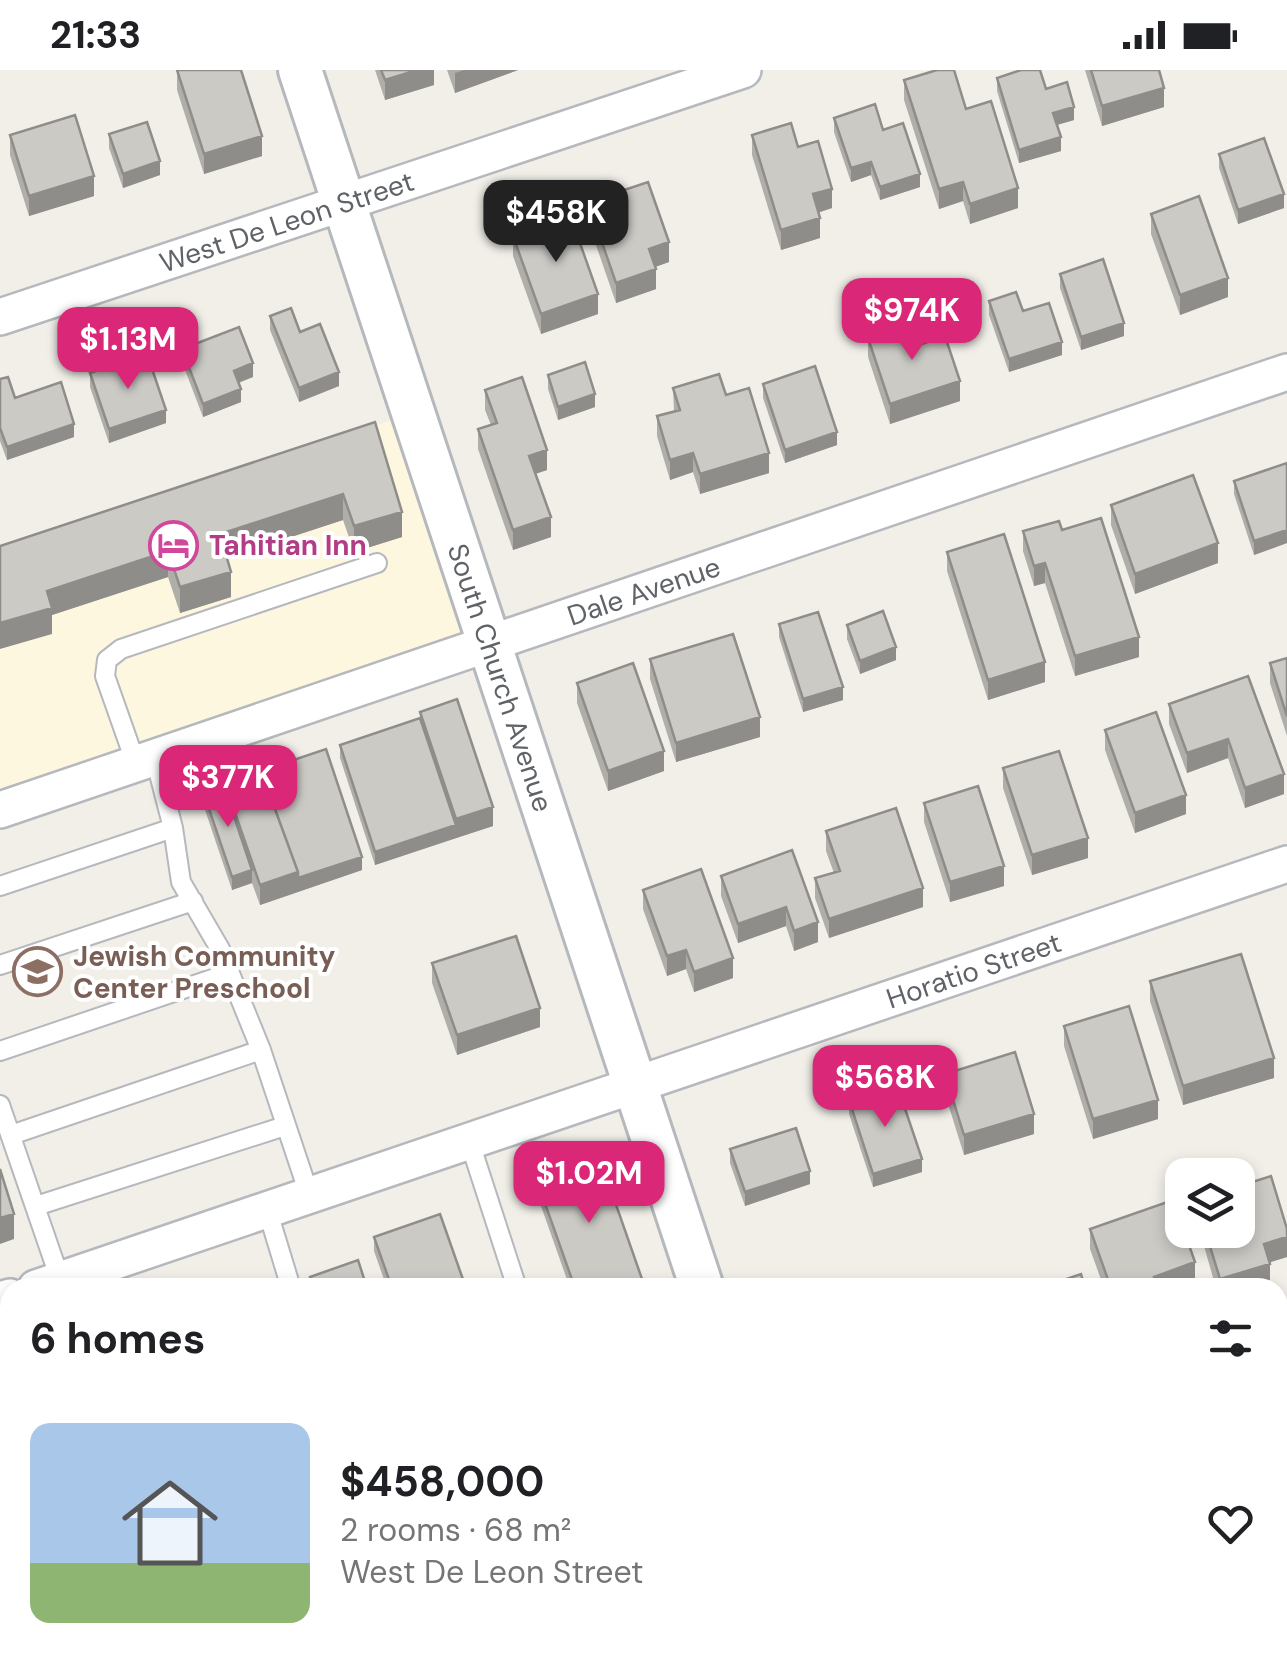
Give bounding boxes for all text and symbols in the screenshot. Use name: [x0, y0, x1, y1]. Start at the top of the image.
text: 21:33: [50, 10, 141, 60]
street label: West De Leon Street: [155, 162, 418, 281]
pin: $458K: [486, 180, 626, 265]
text: $458K: [505, 191, 607, 233]
pin: $974K: [842, 278, 982, 363]
text: $974K: [864, 289, 960, 331]
pin: $1.13M: [47, 307, 209, 392]
text: $1.13M: [79, 318, 177, 360]
hotel icon: Tahitian Inn: [148, 519, 200, 571]
place label: Tahitian Inn: [209, 527, 367, 564]
street label: South Church Avenue: [439, 539, 562, 817]
street label: Dale Avenue: [562, 548, 725, 634]
pin: $377K: [158, 745, 298, 830]
text: $377K: [181, 756, 275, 798]
street label: Horatio Street: [881, 923, 1066, 1017]
place label: Jewish Community Center Preschool: [73, 938, 336, 1007]
school or university icon: Jewish Community Center Preschool: [12, 946, 64, 998]
pin: $568K: [815, 1045, 955, 1130]
text: $568K: [835, 1056, 935, 1098]
pin: $1.02M: [508, 1141, 670, 1226]
text: $1.02M: [536, 1152, 642, 1194]
map controls: [1165, 1158, 1255, 1248]
button: layers: [1165, 1158, 1255, 1248]
text: 6 homes: [30, 1311, 205, 1366]
icon: filters: [1203, 1311, 1258, 1366]
text: $458,000: [340, 1454, 544, 1509]
icon: home: [110, 1463, 230, 1583]
icon: heart: [1203, 1496, 1258, 1551]
text: 2 rooms · 68 m²: [340, 1509, 571, 1551]
text: West De Leon Street: [340, 1551, 644, 1593]

